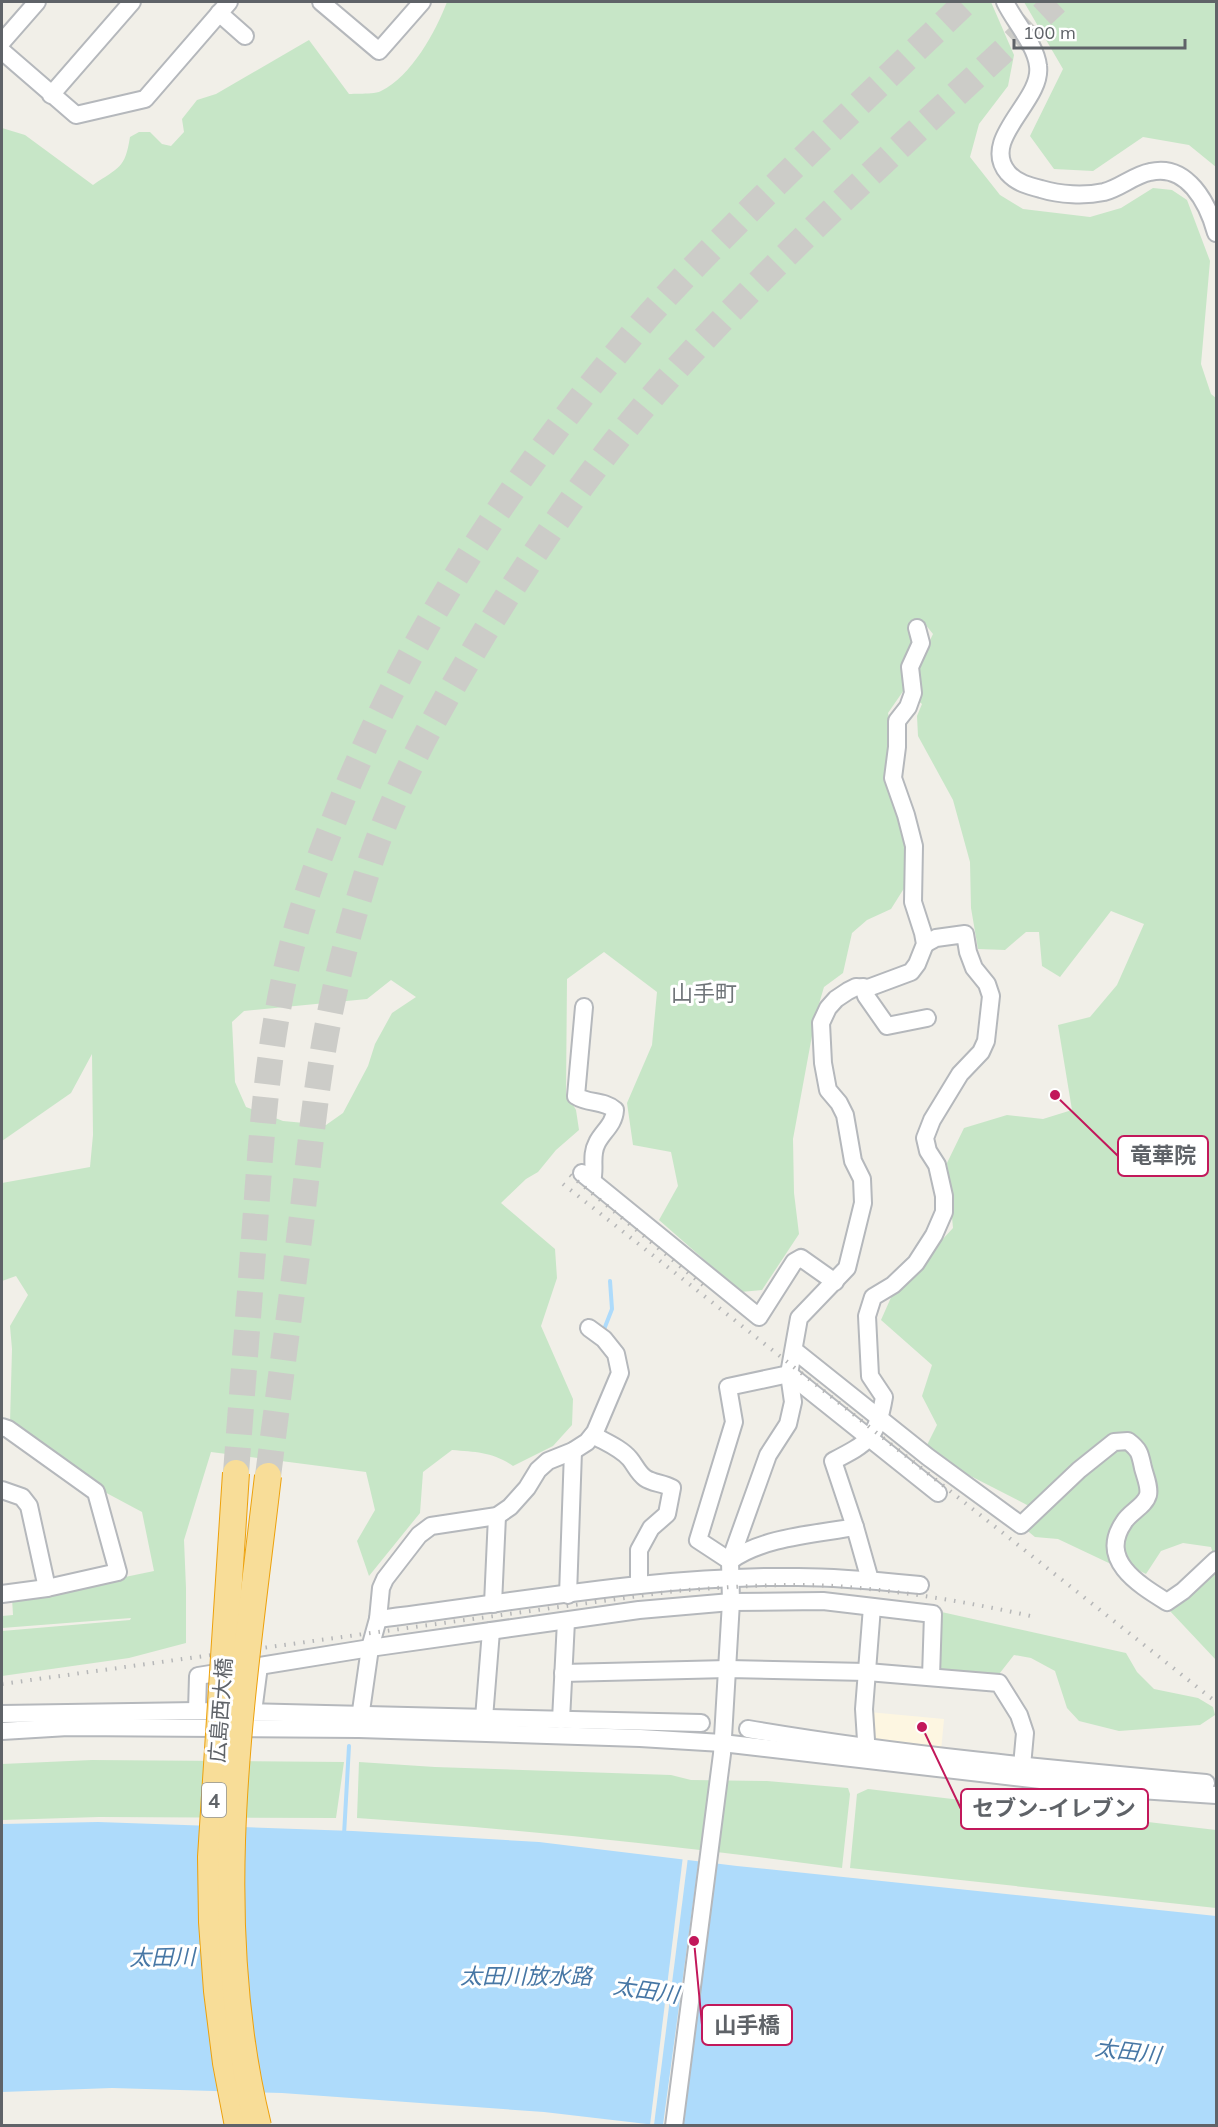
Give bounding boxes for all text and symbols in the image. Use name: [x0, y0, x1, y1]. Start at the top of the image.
scale bar: [1014, 12, 1185, 50]
text: 100 m: [1023, 21, 1076, 44]
district label: 山手町: [671, 979, 737, 1007]
callout: 竜華院: [1118, 1136, 1208, 1176]
text: 竜華院: [1130, 1141, 1196, 1169]
street label: 広島西大橋: [203, 1657, 237, 1763]
road number: 4: [202, 1783, 226, 1817]
callout: セブン-イレブン: [961, 1789, 1148, 1829]
text: セブン-イレブン: [972, 1794, 1136, 1822]
water label: 太田川: [129, 1942, 197, 1972]
water label: 太田川放水路: [460, 1962, 594, 1990]
water label: 太田川: [611, 1972, 683, 2009]
callout: 山手橋: [702, 2005, 792, 2045]
text: 山手橋: [714, 2011, 780, 2039]
water label: 太田川: [1094, 2033, 1164, 2069]

